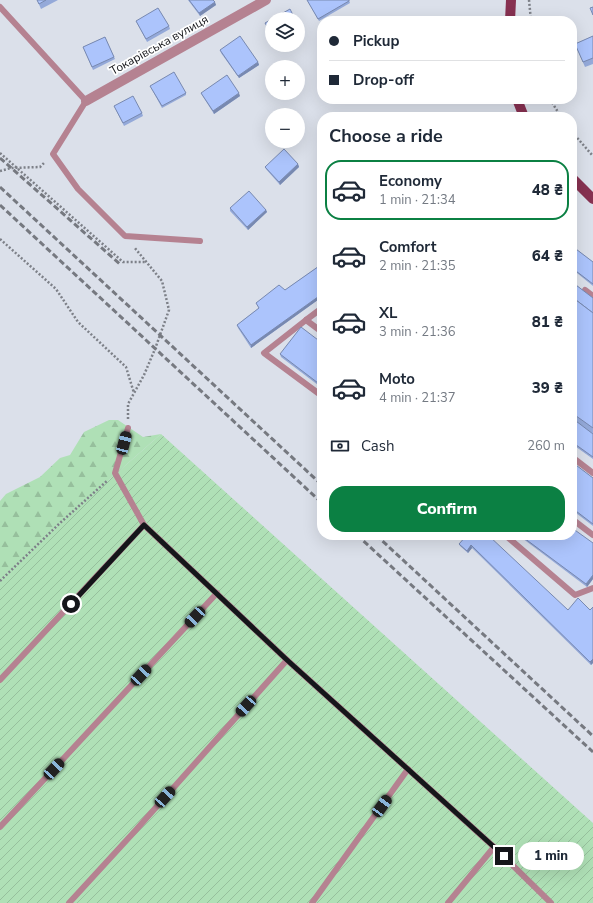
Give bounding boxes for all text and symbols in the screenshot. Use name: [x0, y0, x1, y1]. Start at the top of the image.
street label: Токарівська вулиця: [107, 11, 211, 79]
map controls: [265, 12, 305, 148]
button: layers: [265, 12, 305, 52]
text: Pickup: [353, 31, 399, 51]
button: +: [265, 60, 305, 100]
text: Drop-off: [353, 70, 414, 90]
button: −: [265, 108, 305, 148]
text: Choose a ride: [329, 124, 443, 148]
text: Economy: [379, 171, 442, 191]
icon: car: [331, 172, 367, 208]
text: 48 ₴: [532, 180, 563, 200]
text: 1 min · 21:34: [379, 191, 455, 209]
text: Comfort: [379, 237, 436, 257]
icon: car: [331, 238, 367, 274]
text: 64 ₴: [532, 246, 563, 266]
text: 2 min · 21:35: [379, 257, 455, 275]
text: XL: [379, 303, 398, 323]
icon: car: [331, 304, 367, 340]
text: 81 ₴: [532, 312, 563, 332]
text: 3 min · 21:36: [379, 323, 455, 341]
text: Moto: [379, 369, 415, 389]
icon: car: [331, 370, 367, 406]
text: 39 ₴: [532, 378, 563, 398]
text: 4 min · 21:37: [379, 389, 455, 407]
car: [115, 430, 133, 456]
icon: cash: [329, 435, 351, 457]
text: Cash: [361, 436, 395, 456]
text: 260 m: [527, 437, 565, 455]
button: Confirm: [329, 486, 565, 532]
route start: [62, 595, 80, 613]
car: [182, 604, 208, 630]
car: [128, 662, 154, 688]
car: [234, 693, 258, 719]
car: [41, 756, 67, 782]
car: [153, 784, 177, 810]
car: [370, 793, 394, 819]
callout: 1 min: [518, 842, 584, 870]
route end: [495, 847, 513, 865]
text: 1 min: [534, 847, 568, 865]

